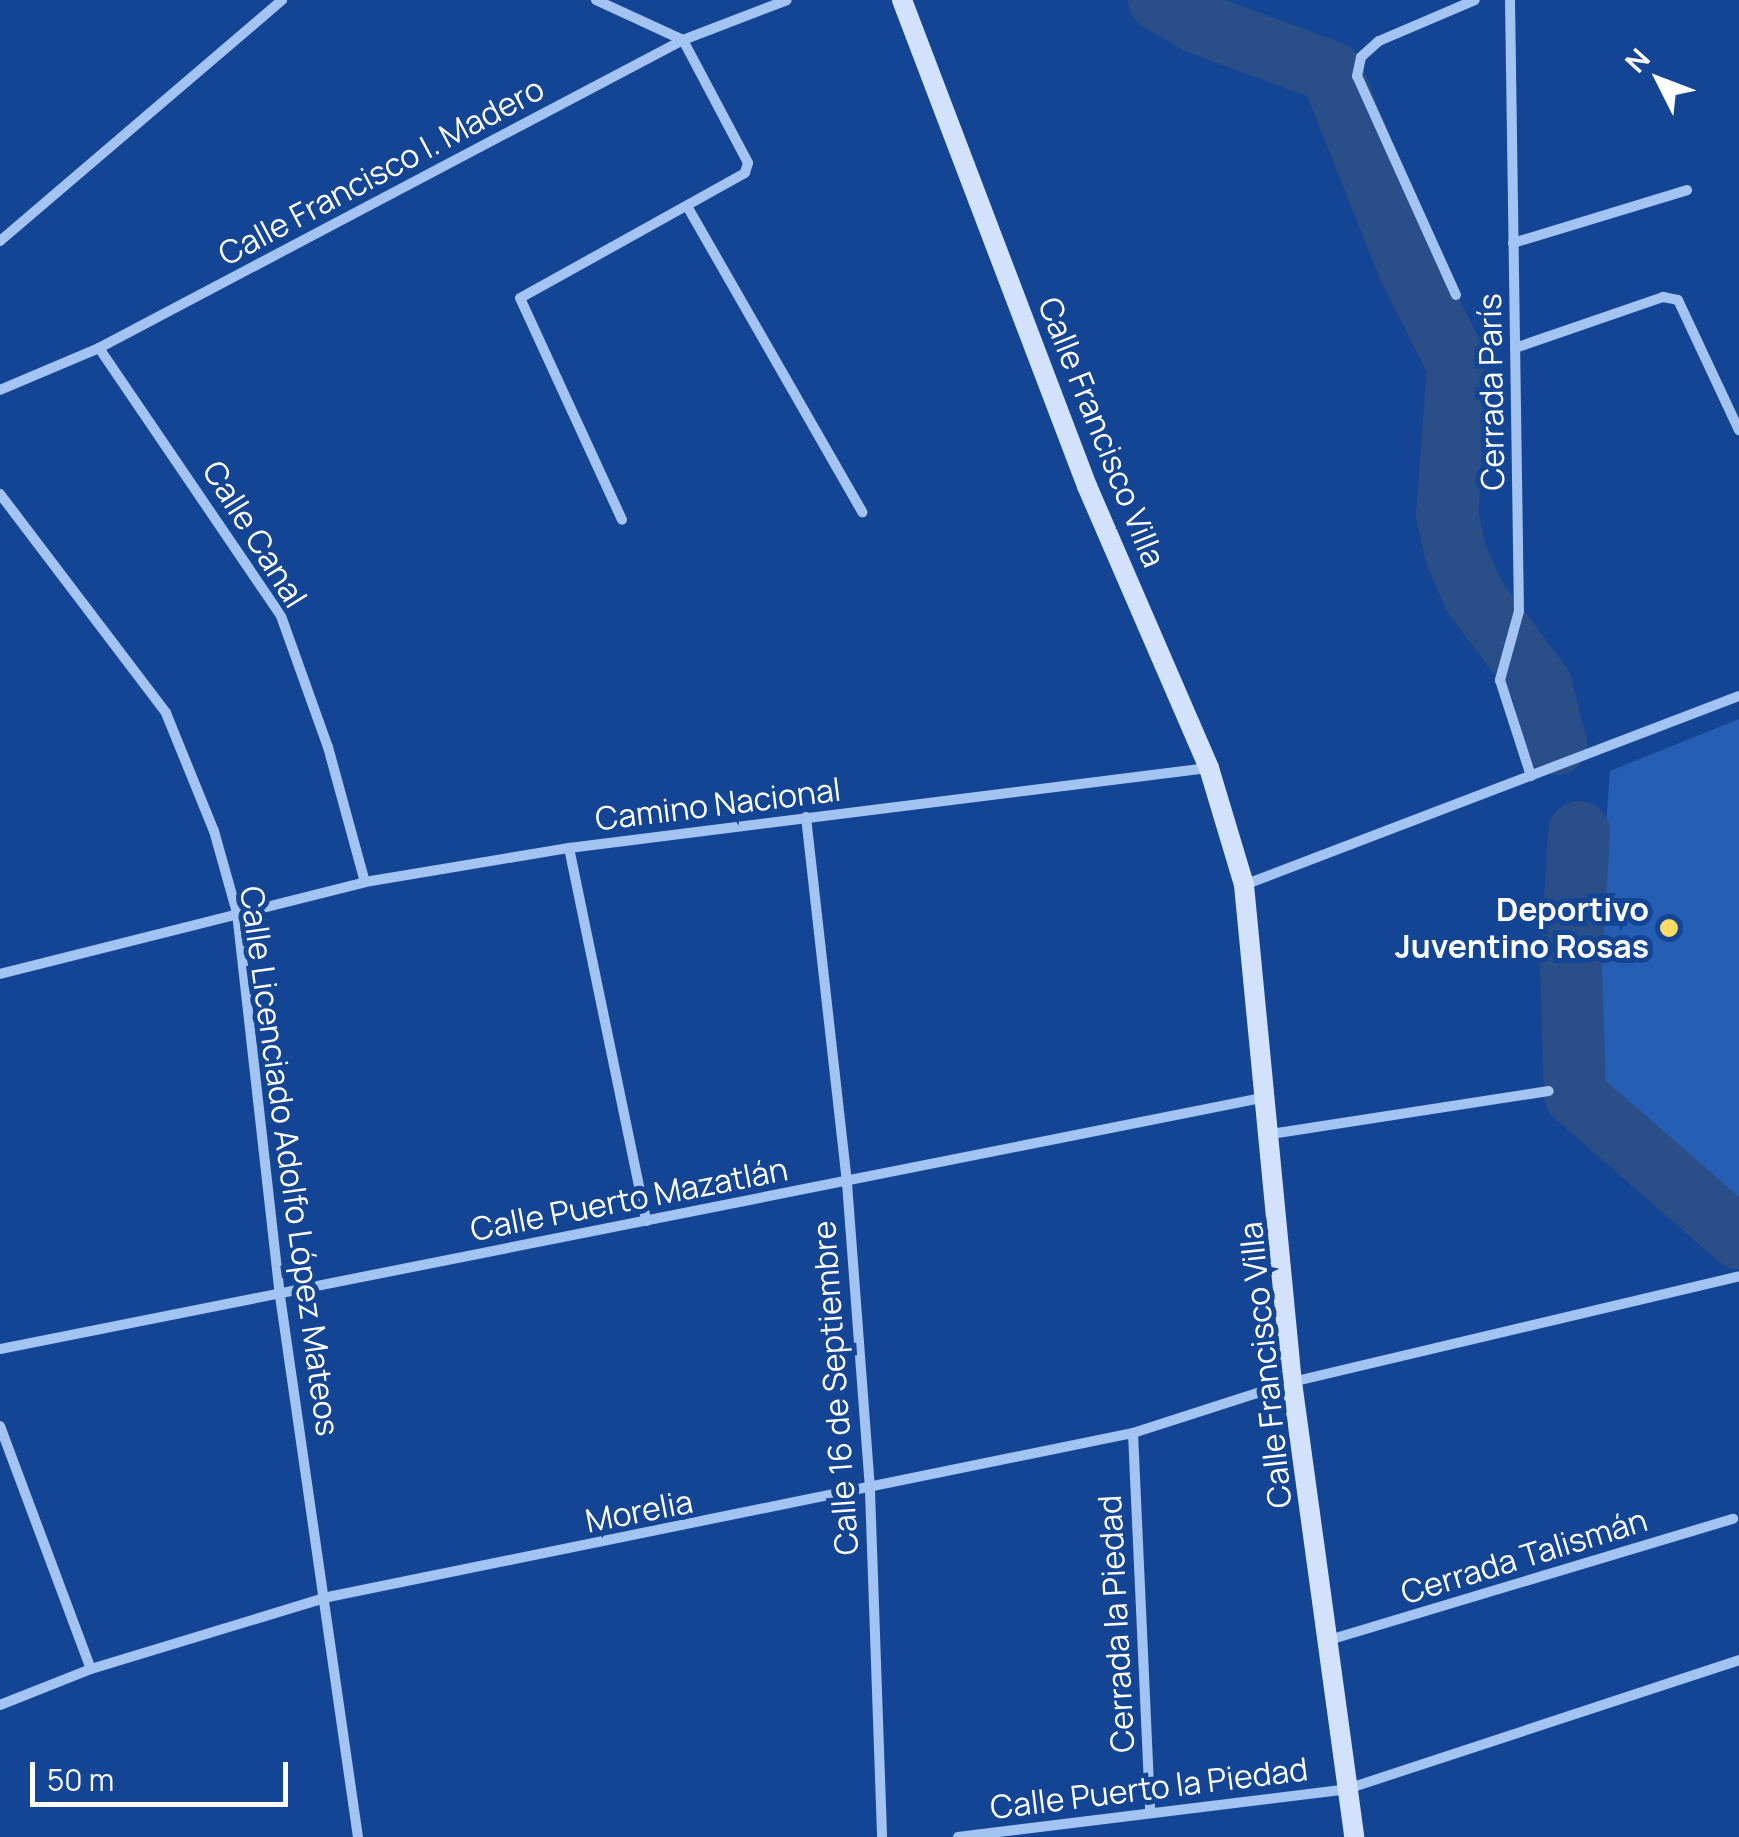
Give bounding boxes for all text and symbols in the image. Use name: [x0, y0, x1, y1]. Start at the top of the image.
north arrow: [1609, 30, 1709, 130]
text: N: [1616, 40, 1658, 80]
street label: Calle Francisco I. Madero: [212, 69, 550, 273]
street label: Calle Francisco Villa: [1030, 292, 1174, 572]
street label: Cerrada París: [1470, 293, 1512, 491]
street label: Calle Canal: [195, 454, 315, 614]
street label: Camino Nacional: [593, 770, 843, 838]
street label: Calle Licenciado Adolfo López Mateos: [232, 884, 348, 1438]
place label: Deportivo Juventino Rosas: [1395, 891, 1649, 966]
marker: Deportivo Juventino Rosas: [1658, 917, 1680, 939]
street label: Calle Puerto Mazatlán: [467, 1149, 791, 1249]
street label: Calle 16 de Septiembre: [804, 1220, 866, 1556]
street label: Calle Francisco Villa: [1231, 1220, 1299, 1510]
street label: Morelia: [582, 1482, 696, 1540]
street label: Cerrada la Piedad: [1090, 1494, 1142, 1754]
street label: Cerrada Talismán: [1396, 1500, 1652, 1612]
scale bar: [35, 1742, 292, 1804]
street label: Calle Puerto la Piedad: [988, 1749, 1310, 1827]
text: 50 m: [47, 1759, 114, 1800]

